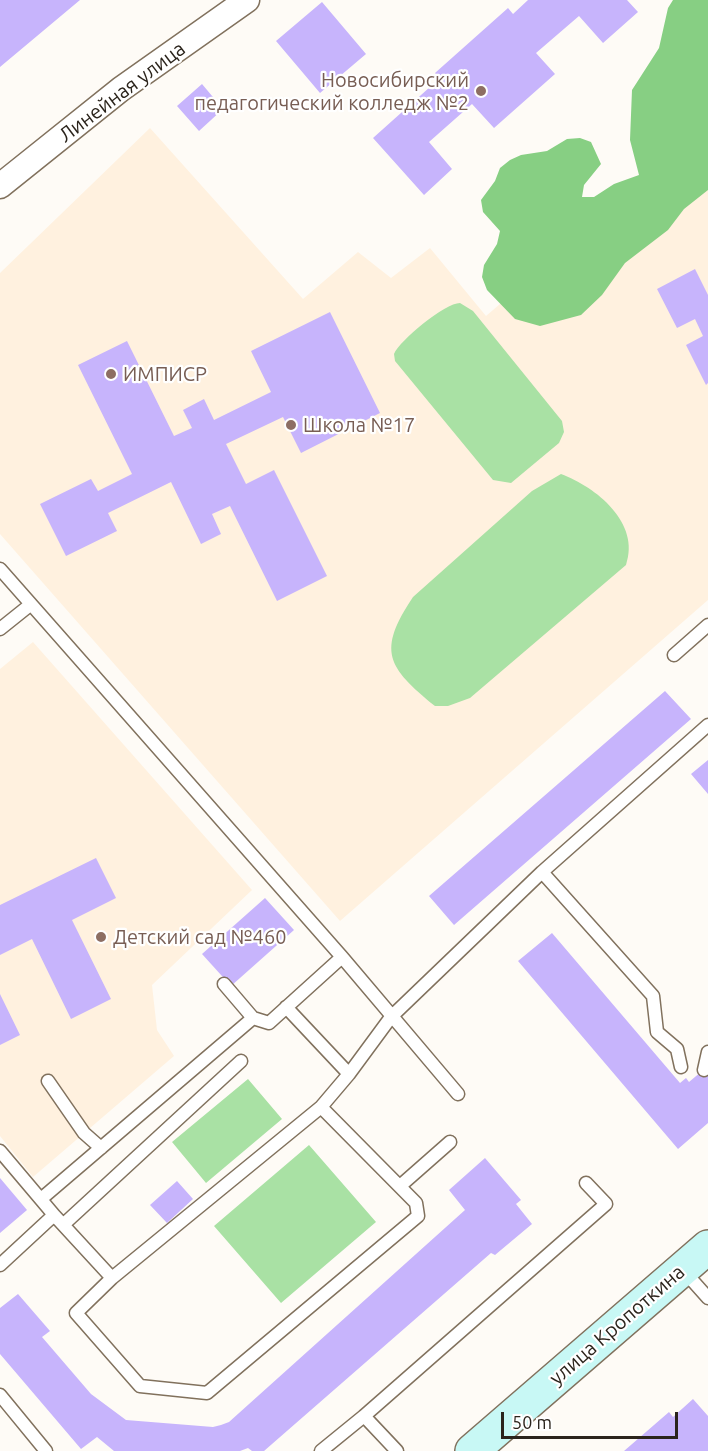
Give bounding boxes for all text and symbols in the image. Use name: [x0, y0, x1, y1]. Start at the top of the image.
street label: Линейная улица: [54, 37, 190, 147]
place label: Новосибирский педагогический колледж №2: [195, 68, 469, 115]
marker: Новосибирский педагогический колледж №2: [474, 84, 488, 98]
place label: ИМПИСР: [123, 362, 207, 386]
marker: ИМПИСР: [104, 367, 118, 381]
place label: Школа №17: [303, 413, 415, 437]
marker: Школа №17: [284, 418, 298, 432]
place label: Детский сад №460: [113, 925, 286, 949]
marker: Детский сад №460: [94, 930, 108, 944]
street label: улица Кропоткина: [545, 1260, 689, 1390]
scale bar: [504, 1400, 681, 1438]
text: 50 m: [512, 1412, 552, 1432]

